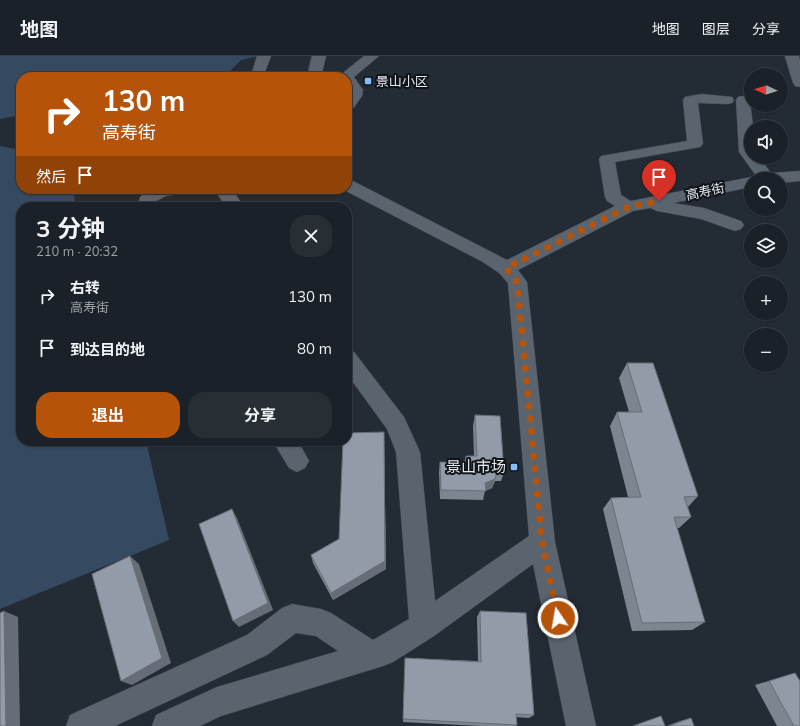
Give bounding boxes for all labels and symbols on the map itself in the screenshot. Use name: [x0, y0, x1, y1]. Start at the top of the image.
north arrow: [744, 68, 788, 112]
place label: 景山小区: [376, 73, 428, 89]
marker: 景山小区: [363, 76, 373, 86]
pin: [642, 160, 676, 201]
street label: 高寿街: [684, 179, 726, 203]
place label: 景山市场: [446, 457, 506, 476]
marker: 景山市场: [509, 462, 519, 472]
position arrow: [537, 597, 579, 639]

